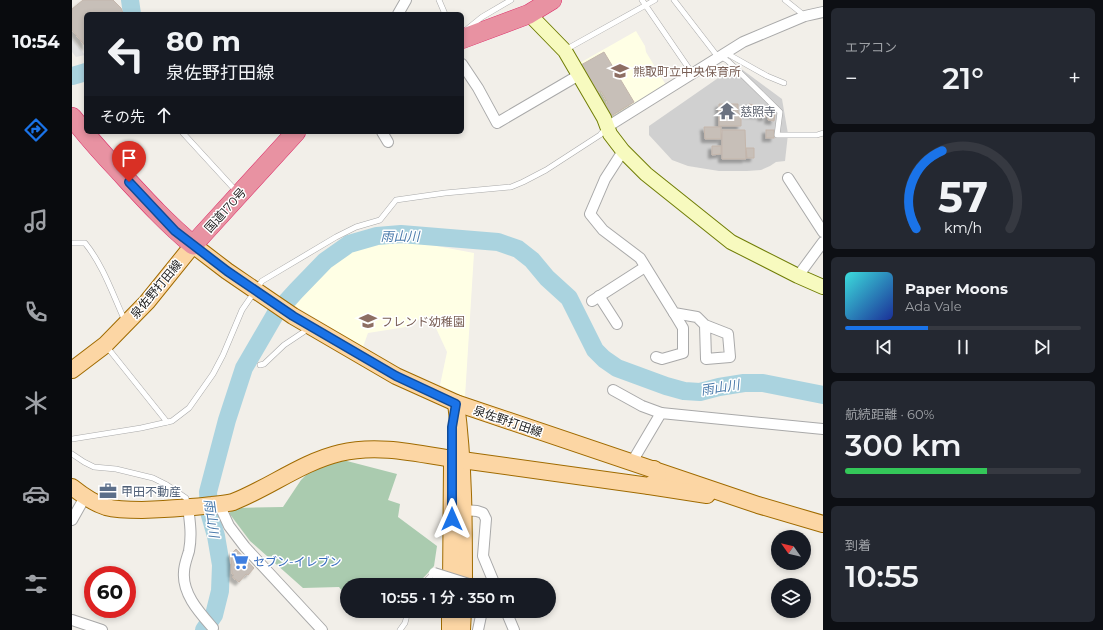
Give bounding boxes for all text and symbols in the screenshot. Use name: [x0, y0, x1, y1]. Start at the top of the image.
text: 80 m: [166, 24, 241, 58]
icon: left: [100, 28, 152, 80]
text: 10:54: [12, 31, 60, 53]
text: エアコン: [845, 39, 897, 55]
text: 21°: [942, 60, 984, 97]
school or university icon: 熊取町立中央保育所: [610, 61, 630, 81]
text: 泉佐野打田線: [166, 62, 274, 84]
place label: 熊取町立中央保育所: [633, 64, 741, 79]
text: −: [845, 65, 858, 92]
text: +: [1068, 65, 1081, 92]
temple icon: 慈照寺: [717, 101, 737, 121]
icon: ahead: [153, 104, 175, 126]
place label: 慈照寺: [740, 104, 776, 119]
text: その先: [100, 107, 145, 126]
icon: directions: [22, 116, 50, 144]
pin: [112, 141, 146, 182]
icon: arrive: [118, 147, 140, 169]
text: 57: [938, 171, 988, 221]
street label: 国道170号: [201, 185, 249, 235]
icon: music: [22, 207, 50, 235]
text: km/h: [944, 218, 982, 236]
water label: 雨山川: [380, 228, 421, 244]
street label: 泉佐野打田線: [127, 257, 185, 321]
text: Paper Moons: [905, 279, 1008, 298]
icon: phone: [22, 298, 50, 326]
text: Ada Vale: [905, 298, 962, 314]
school or university icon: フレンド幼稚園: [358, 311, 378, 331]
place label: フレンド幼稚園: [381, 314, 465, 329]
icon: previous: [873, 336, 895, 358]
icon: pause: [952, 336, 974, 358]
icon: next: [1031, 336, 1053, 358]
water label: 雨山川: [699, 376, 742, 398]
icon: climate: [22, 389, 50, 417]
street label: 泉佐野打田線: [472, 402, 544, 440]
text: 航続距離 · 60%: [845, 406, 934, 422]
text: 300 km: [845, 427, 962, 464]
icon: car: [22, 480, 50, 508]
office icon: 甲田不動産: [98, 481, 118, 501]
place label: 甲田不動産: [121, 484, 181, 499]
water label: 雨山川: [201, 498, 223, 540]
position arrow: [431, 498, 473, 540]
north arrow: [771, 530, 811, 570]
map controls: [771, 530, 811, 618]
text: 到着: [845, 537, 871, 553]
supermarket icon: セブン-イレブン: [230, 551, 250, 571]
place label: セブン-イレブン: [253, 554, 342, 569]
text: 10:55: [845, 558, 919, 595]
speed limit sign: 60: [84, 566, 136, 618]
icon: filters: [22, 570, 50, 598]
button: layers: [771, 578, 811, 618]
text: 10:55 · 1 分 · 350 m: [381, 588, 515, 607]

